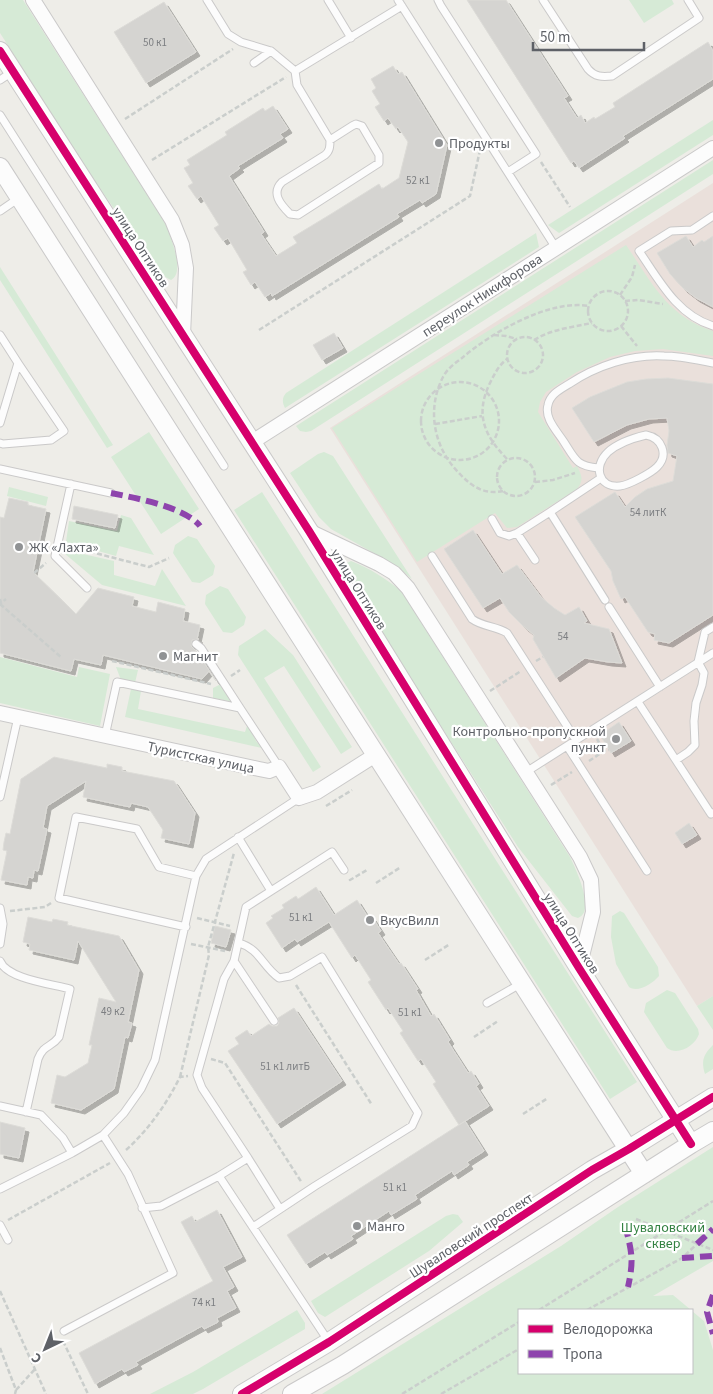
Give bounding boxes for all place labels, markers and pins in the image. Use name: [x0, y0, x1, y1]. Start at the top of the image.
place label: Продукты: [449, 134, 510, 154]
marker: Продукты: [433, 137, 445, 149]
place label: ЖК «Лахта»: [29, 538, 99, 558]
marker: ЖК «Лахта»: [13, 541, 25, 553]
place label: Магнит: [173, 647, 219, 667]
marker: Магнит: [157, 650, 169, 662]
place label: Контрольно-пропускной пункт: [453, 722, 607, 758]
marker: Контрольно-пропускной пункт: [610, 733, 622, 745]
place label: ВкусВилл: [380, 911, 439, 931]
marker: ВкусВилл: [364, 914, 376, 926]
place label: Манго: [367, 1217, 405, 1237]
marker: Манго: [351, 1220, 363, 1232]

